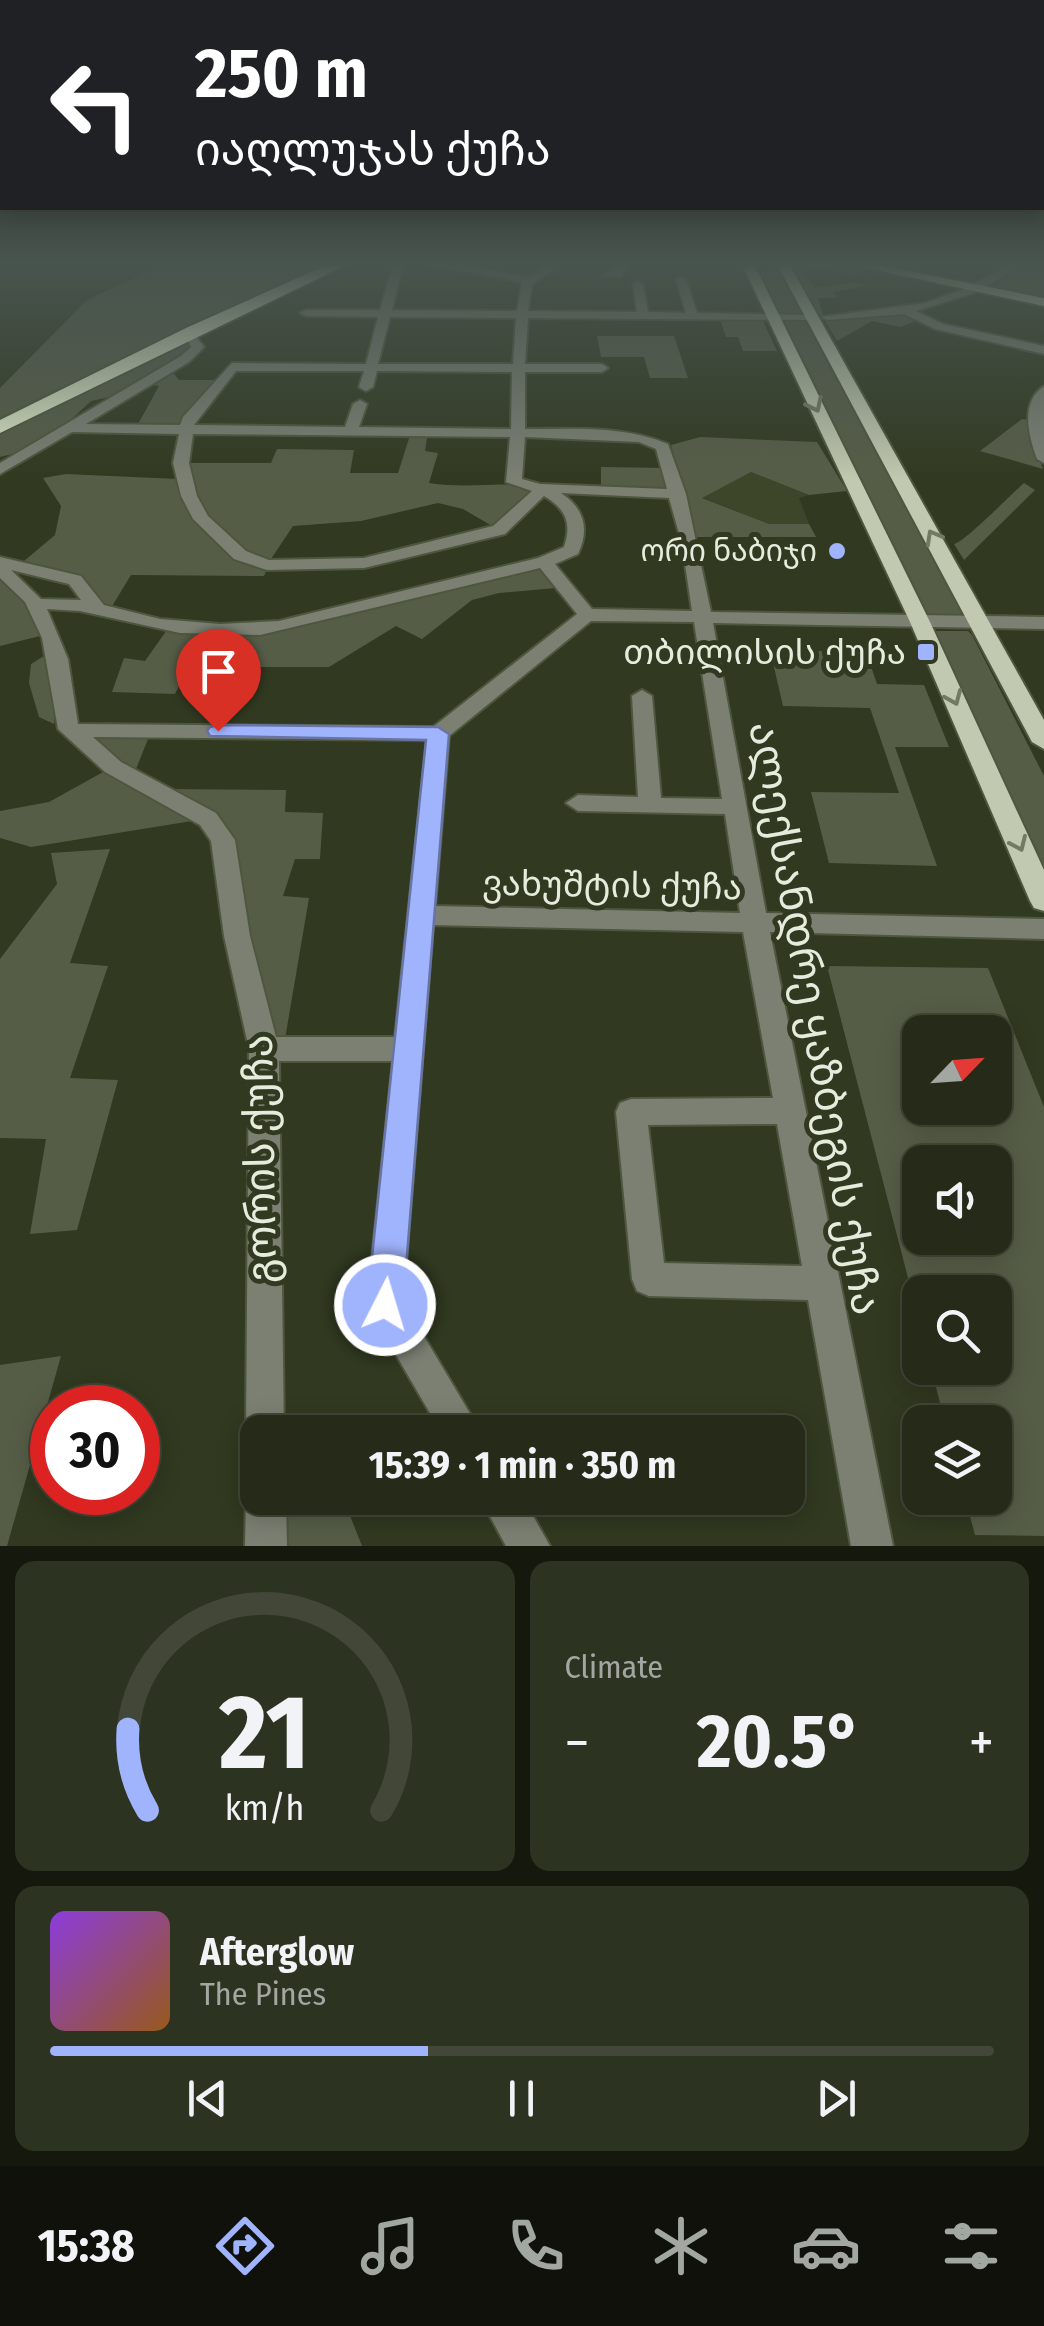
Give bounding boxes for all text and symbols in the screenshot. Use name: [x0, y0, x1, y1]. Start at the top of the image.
text: 250 m: [195, 32, 368, 116]
icon: left: [30, 40, 160, 170]
text: იაღლუჯას ქუჩა: [195, 123, 551, 177]
one-way arrow: [802, 394, 822, 412]
one-way arrow: [925, 530, 945, 548]
place label: ორი ნაბიჯი: [641, 533, 817, 569]
marker: ორი ნაბიჯი: [826, 540, 848, 562]
pin: [176, 629, 261, 732]
place label: თბილისის ქუჩა: [623, 631, 906, 673]
marker: თბილისის ქუჩა: [915, 641, 937, 663]
icon: arrive: [191, 644, 246, 699]
one-way arrow: [942, 688, 962, 706]
street label: ალექსანდრე ყაზბეგის ქუჩა: [738, 718, 892, 1319]
one-way arrow: [1007, 834, 1027, 852]
street label: ვახუშტის ქუჩა: [482, 862, 742, 908]
north arrow: [902, 1015, 1012, 1125]
map controls: [902, 1015, 1012, 1515]
street label: გორის ქუჩა: [233, 1034, 287, 1284]
button: sound: [902, 1145, 1012, 1255]
position arrow: [333, 1253, 437, 1357]
button: search: [902, 1275, 1012, 1385]
speed limit sign: 30: [30, 1385, 160, 1515]
button: layers: [902, 1405, 1012, 1515]
text: 15:39 · 1 min · 350 m: [369, 1442, 676, 1488]
text: Climate: [565, 1648, 663, 1686]
text: 21: [219, 1671, 310, 1796]
text: 20.5°: [697, 1697, 862, 1787]
text: −: [565, 1710, 589, 1776]
text: +: [969, 1710, 994, 1776]
text: km/h: [225, 1787, 305, 1829]
text: Afterglow: [200, 1929, 354, 1975]
text: The Pines: [200, 1975, 326, 2013]
icon: previous: [180, 2071, 235, 2126]
icon: pause: [494, 2071, 549, 2126]
icon: next: [809, 2071, 864, 2126]
icon: directions: [210, 2211, 280, 2281]
icon: music: [355, 2211, 425, 2281]
icon: phone: [501, 2211, 571, 2281]
icon: climate: [646, 2211, 716, 2281]
icon: car: [791, 2211, 861, 2281]
icon: filters: [936, 2211, 1006, 2281]
text: 15:38: [38, 2219, 135, 2273]

